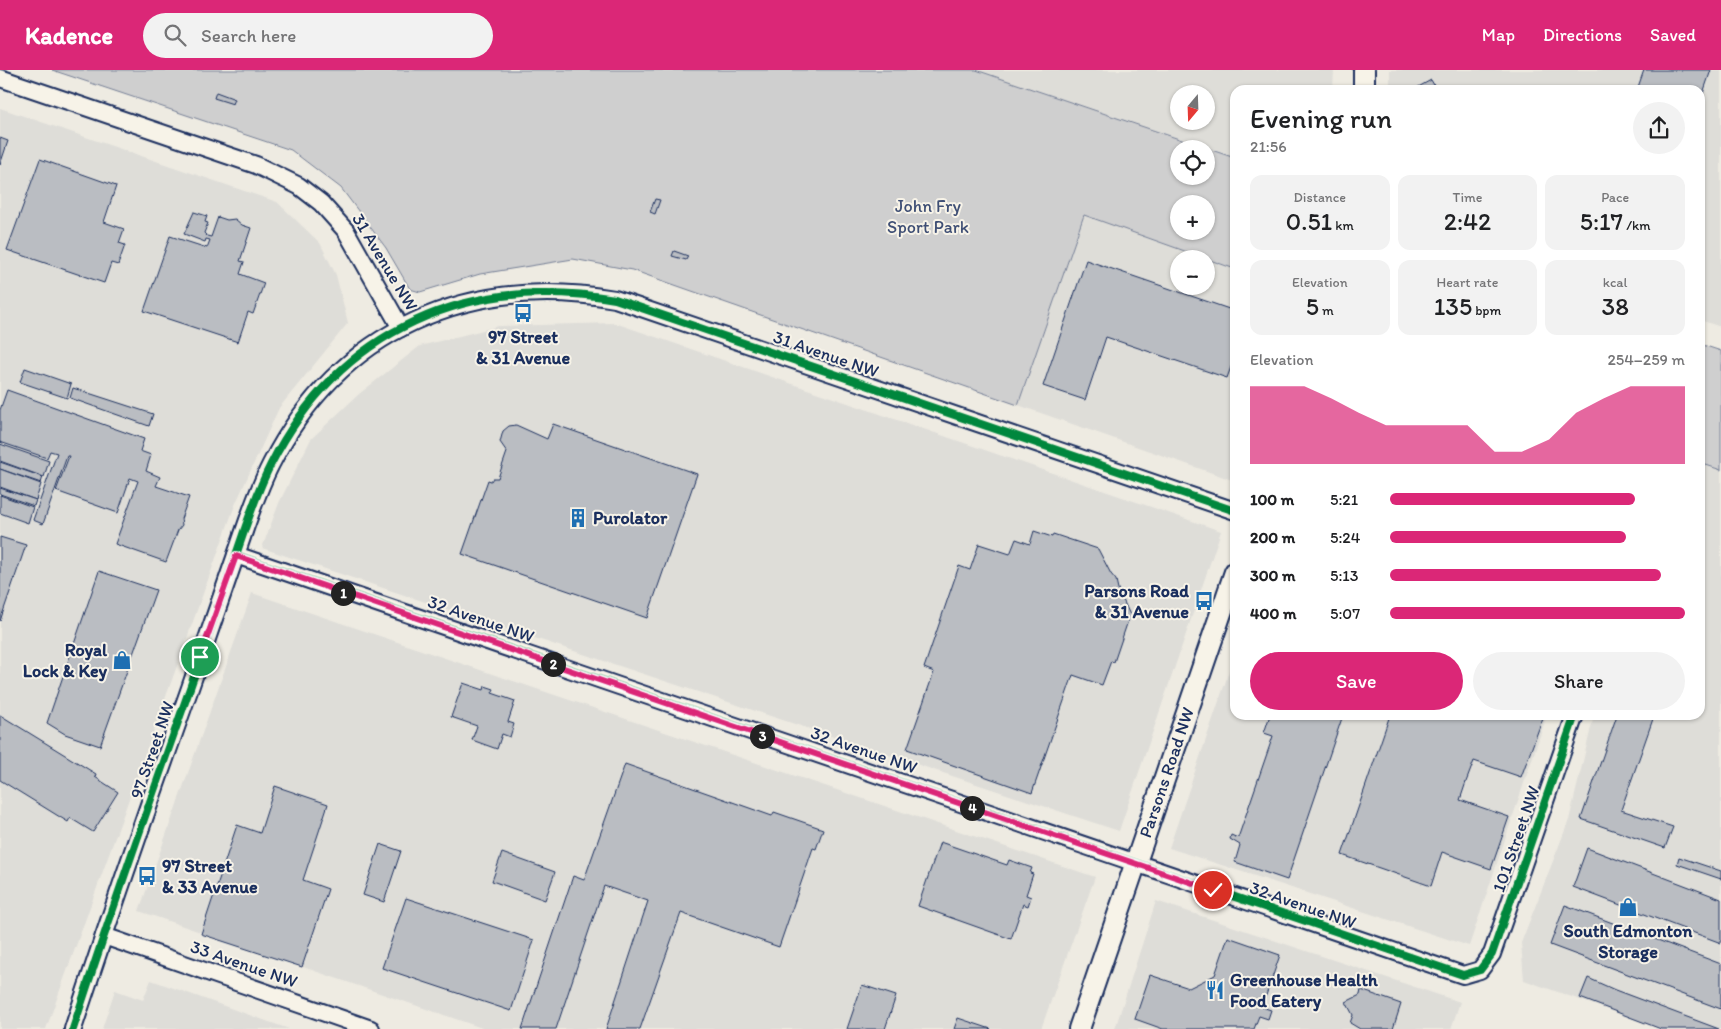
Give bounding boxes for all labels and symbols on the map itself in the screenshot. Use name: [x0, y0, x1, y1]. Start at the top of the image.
north arrow: [1170, 85, 1215, 130]
park label: John Fry Sport Park: [887, 195, 969, 238]
street label: 31 Avenue NW: [347, 209, 423, 315]
bus stop icon: 97 Street & 31 Avenue: [512, 302, 534, 324]
place label: 97 Street & 31 Avenue: [476, 326, 570, 369]
street label: 31 Avenue NW: [770, 326, 882, 382]
building icon: Purolator: [567, 507, 589, 529]
place label: Purolator: [593, 507, 668, 529]
pin: 1: [330, 580, 356, 606]
place label: Parsons Road & 31 Avenue: [1084, 580, 1189, 623]
street label: 32 Avenue NW: [425, 590, 537, 648]
bus stop icon: Parsons Road & 31 Avenue: [1193, 590, 1215, 612]
pin: [179, 636, 221, 678]
place label: Royal Lock & Key: [23, 639, 108, 682]
shop icon: Royal Lock & Key: [111, 649, 133, 671]
pin: 2: [540, 652, 566, 676]
street label: 97 Street NW: [125, 698, 179, 802]
street label: Parsons Road NW: [1134, 704, 1199, 841]
street label: 32 Avenue NW: [808, 721, 920, 779]
pin: 3: [750, 724, 774, 748]
street label: 101 Street NW: [1488, 783, 1544, 895]
pin: 4: [960, 796, 984, 820]
place label: 97 Street & 33 Avenue: [162, 855, 258, 898]
bus stop icon: 97 Street & 33 Avenue: [136, 865, 158, 887]
pin: [1192, 869, 1234, 911]
street label: 32 Avenue NW: [1247, 876, 1359, 934]
shop icon: South Edmonton Storage: [1617, 896, 1639, 918]
place label: South Edmonton Storage: [1564, 920, 1693, 963]
street label: 33 Avenue NW: [188, 935, 300, 993]
place label: Greenhouse Health Food Eatery: [1230, 969, 1378, 1012]
restaurant icon: Greenhouse Health Food Eatery: [1204, 979, 1226, 1001]

